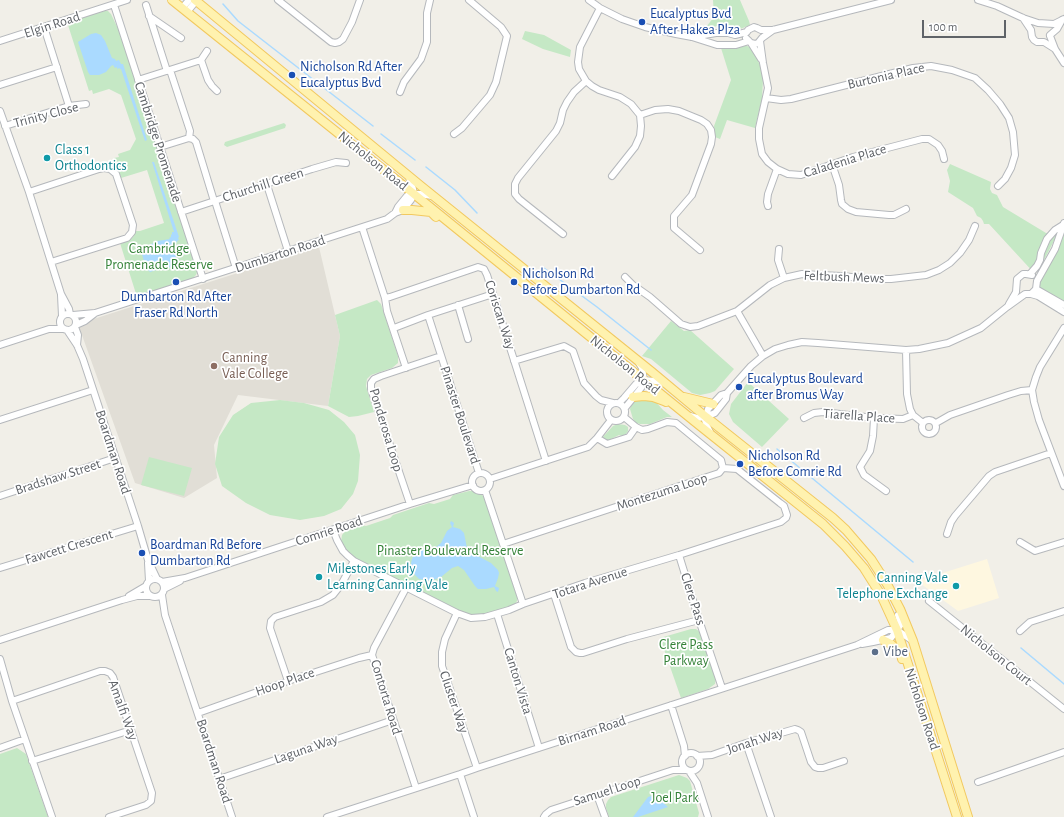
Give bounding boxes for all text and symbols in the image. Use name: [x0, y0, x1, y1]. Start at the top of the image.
place label: Eucalyptus Bvd After Hakea Plza: [650, 6, 740, 38]
street label: Elgin Road: [22, 8, 82, 42]
scale bar: [924, 12, 1008, 38]
marker: Eucalyptus Bvd After Hakea Plza: [637, 17, 647, 27]
text: 100 m: [929, 21, 957, 33]
place label: Nicholson Rd After Eucalyptus Bvd: [300, 59, 402, 92]
street label: Burtonia Place: [846, 59, 926, 93]
marker: Nicholson Rd After Eucalyptus Bvd: [287, 70, 297, 80]
street label: Cambridge Promenade: [131, 80, 185, 204]
street label: Trinity Close: [12, 98, 80, 132]
street label: Nicholson Road: [335, 128, 411, 194]
street label: Caladenia Place: [802, 140, 888, 182]
place label: Class 1 Orthodontics: [55, 142, 127, 174]
marker: Class 1 Orthodontics: [42, 153, 52, 163]
street label: Churchill Green: [220, 164, 306, 206]
street label: Dumbarton Road: [233, 232, 327, 276]
park label: Cambridge Promenade Reserve: [105, 241, 213, 274]
place label: Nicholson Rd Before Dumbarton Rd: [522, 266, 640, 298]
street label: Feltbush Mews: [803, 267, 885, 287]
marker: Dumbarton Rd After Fraser Rd North: [171, 277, 181, 287]
marker: Nicholson Rd Before Dumbarton Rd: [509, 277, 519, 287]
street label: Coriscan Way: [481, 278, 519, 352]
place label: Dumbarton Rd After Fraser Rd North: [121, 289, 231, 322]
street label: Nicholson Road: [587, 332, 663, 398]
place label: Canning Vale College: [222, 350, 288, 382]
marker: Canning Vale College: [209, 361, 219, 371]
street label: Pinaster Boulevard: [436, 364, 484, 466]
place label: Eucalyptus Boulevard after Bromus Way: [747, 371, 863, 404]
marker: Eucalyptus Boulevard after Bromus Way: [734, 382, 744, 392]
street label: Ponderosa Loop: [365, 386, 407, 474]
street label: Tiarella Place: [822, 405, 896, 427]
street label: Boardman Road: [92, 408, 134, 496]
place label: Nicholson Rd Before Comrie Rd: [748, 448, 842, 480]
street label: Bradshaw Street: [13, 455, 103, 499]
marker: Nicholson Rd Before Comrie Rd: [735, 459, 745, 469]
street label: Montezuma Loop: [614, 469, 710, 515]
street label: Comrie Road: [293, 512, 365, 550]
street label: Fawcett Crescent: [23, 526, 115, 568]
place label: Boardman Rd Before Dumbarton Rd: [150, 537, 262, 570]
park label: Pinaster Boulevard Reserve: [377, 543, 523, 559]
marker: Boardman Rd Before Dumbarton Rd: [137, 548, 147, 558]
place label: Milestones Early Learning Canning Vale: [327, 561, 448, 594]
street label: Totara Avenue: [551, 563, 629, 603]
place label: Canning Vale Telephone Exchange: [836, 570, 948, 602]
street label: Clere Pass: [677, 571, 709, 627]
marker: Milestones Early Learning Canning Vale: [314, 572, 324, 582]
marker: Canning Vale Telephone Exchange: [951, 581, 961, 591]
street label: Nicholson Court: [957, 621, 1035, 689]
park label: Clere Pass Parkway: [659, 637, 713, 670]
place label: Vibe: [883, 644, 908, 660]
street label: Canton Vista: [500, 646, 536, 716]
marker: Vibe: [870, 647, 880, 657]
street label: Contorta Road: [367, 657, 405, 737]
street label: Hoop Place: [253, 664, 317, 700]
street label: Nicholson Road: [901, 666, 943, 752]
street label: Cluster Way: [436, 669, 472, 735]
street label: Amalfi Way: [104, 677, 142, 743]
street label: Birnam Road: [556, 712, 628, 750]
street label: Boardman Road: [193, 717, 235, 805]
street label: Jonah Way: [725, 724, 785, 758]
street label: Laguna Way: [272, 730, 340, 768]
street label: Samuel Loop: [571, 772, 643, 810]
park label: Joel Park: [651, 790, 699, 806]

